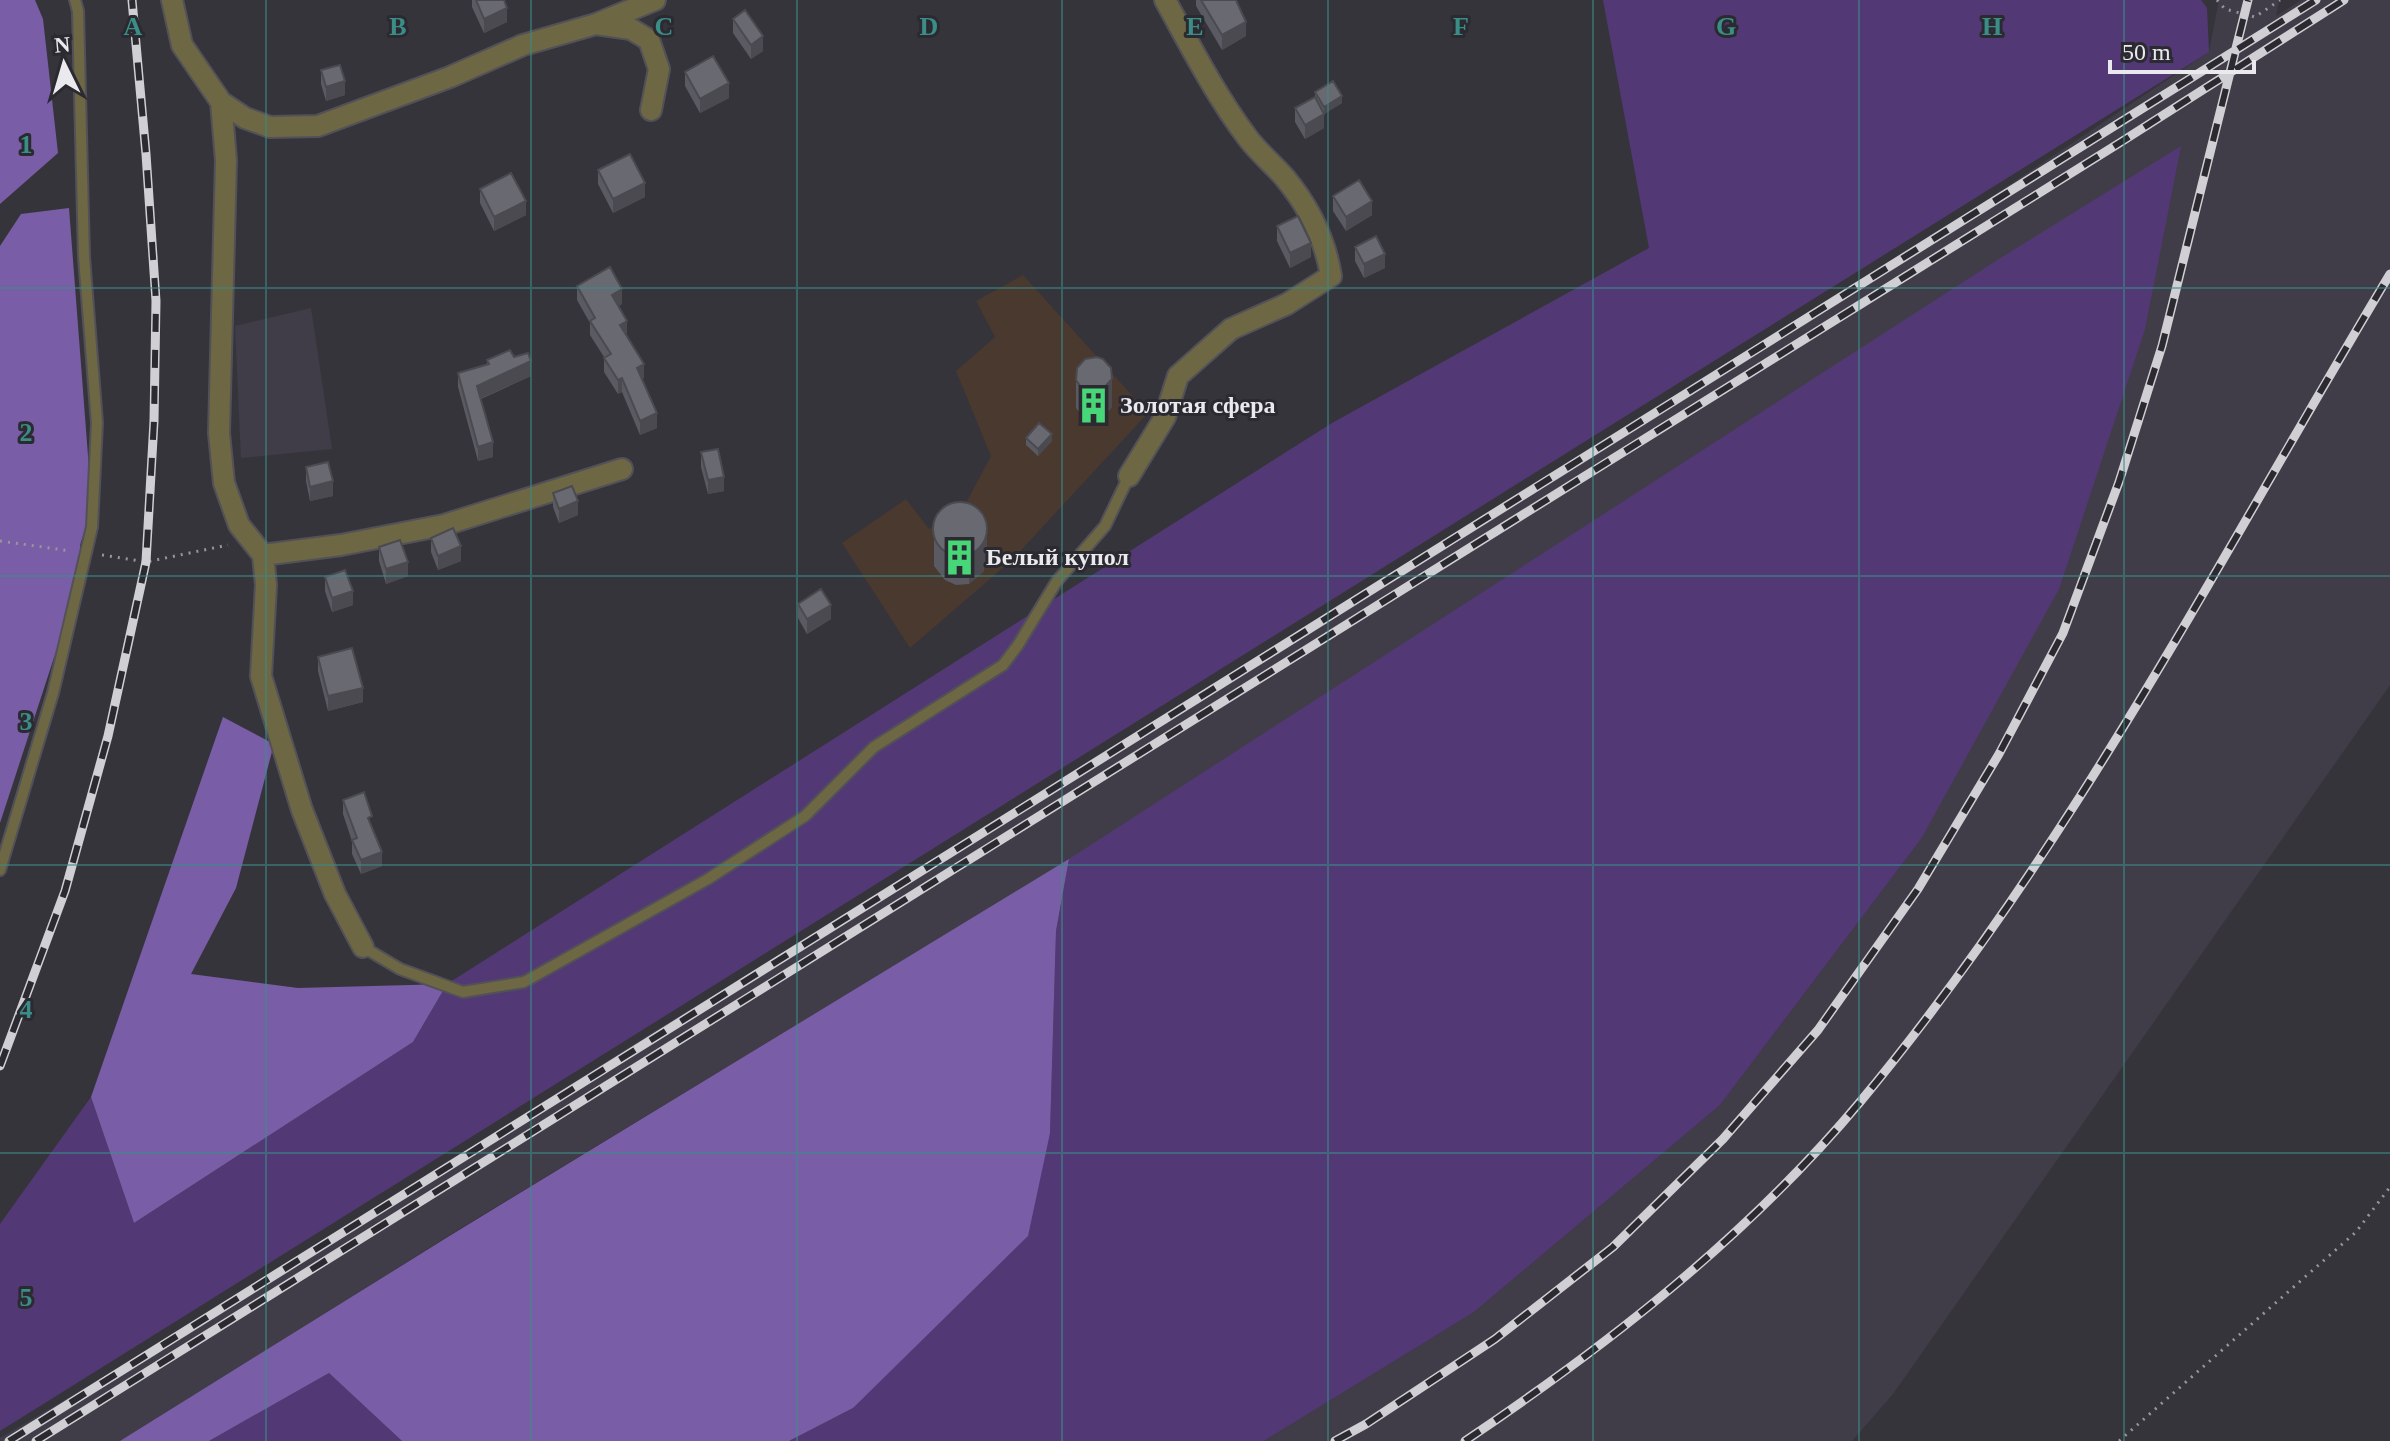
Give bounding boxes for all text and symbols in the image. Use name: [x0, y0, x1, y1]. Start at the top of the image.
text: A: [124, 12, 143, 41]
text: B: [389, 12, 407, 41]
text: C: [655, 12, 673, 41]
text: D: [920, 12, 938, 41]
text: E: [1186, 12, 1204, 41]
text: F: [1453, 12, 1469, 41]
text: G: [1716, 12, 1736, 41]
text: H: [1982, 12, 2002, 41]
north arrow: [24, 24, 104, 104]
scale bar: [2110, 24, 2254, 74]
text: N: [53, 31, 71, 58]
text: 50 m: [2122, 39, 2171, 65]
text: 1: [20, 130, 33, 159]
building icon: Золотая сфера: [1075, 386, 1113, 424]
place label: Золотая сфера: [1120, 392, 1276, 418]
text: 2: [20, 418, 33, 447]
building icon: Белый купол: [941, 538, 979, 576]
place label: Белый купол: [986, 544, 1129, 570]
text: 3: [20, 707, 33, 736]
text: 4: [20, 995, 33, 1024]
text: 5: [20, 1283, 33, 1312]

